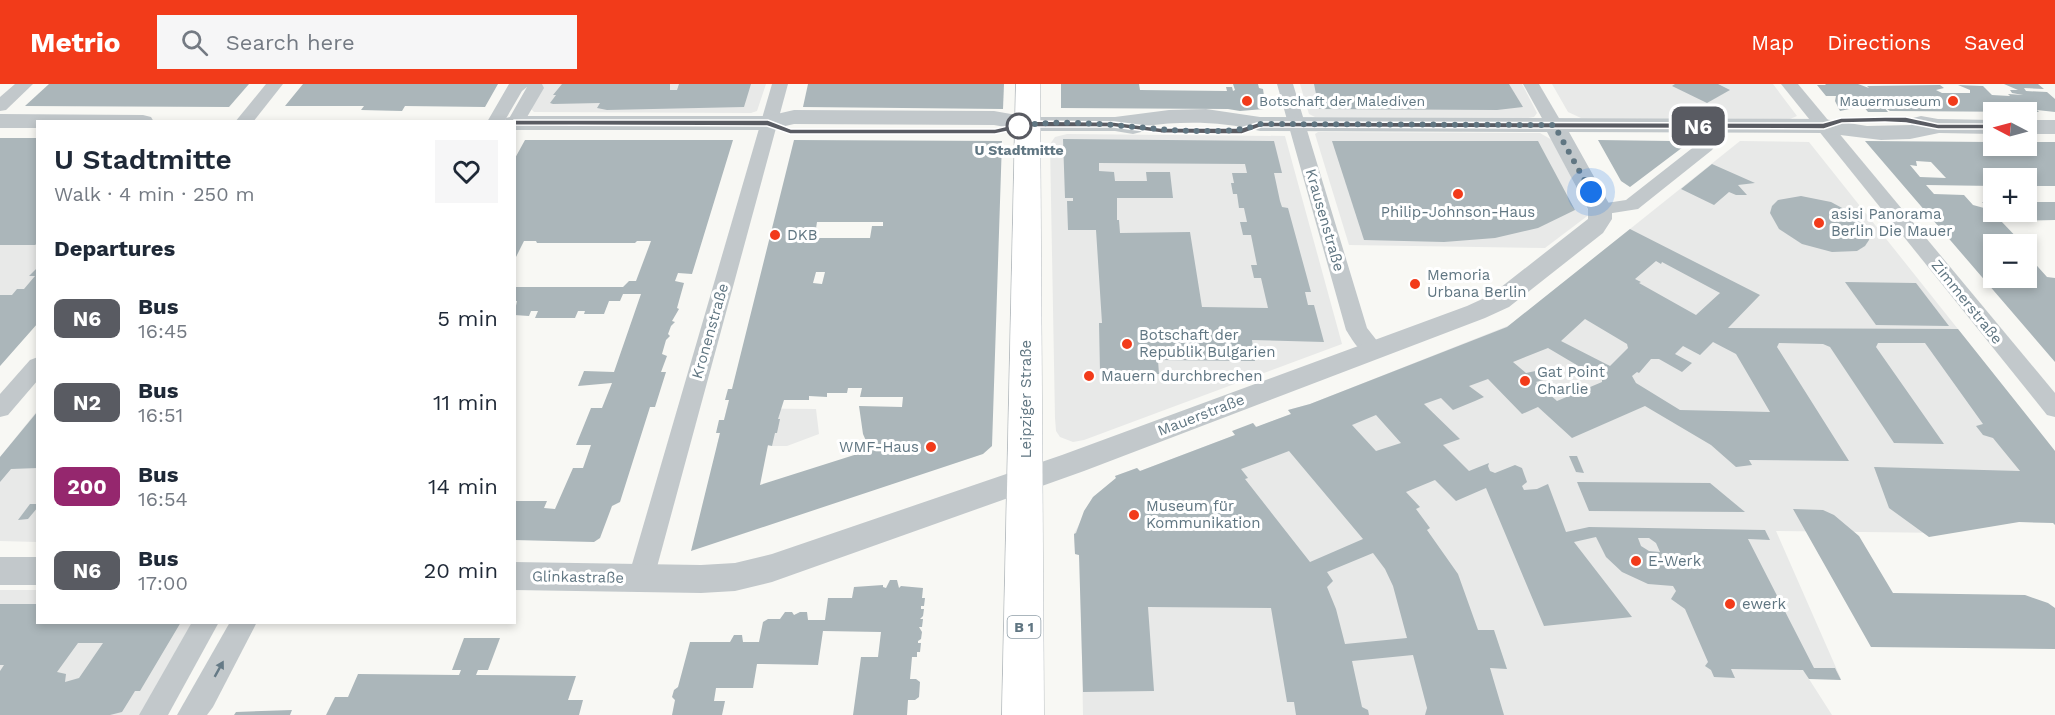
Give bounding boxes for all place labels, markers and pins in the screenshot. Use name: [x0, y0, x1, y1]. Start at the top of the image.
place label: Botschaft der Malediven: [1259, 93, 1425, 109]
place label: Mauermuseum: [1839, 93, 1941, 109]
marker: Botschaft der Malediven: [1240, 94, 1254, 108]
marker: Mauermuseum: [1946, 94, 1960, 108]
marker: U Stadtmitte: [1006, 113, 1032, 139]
place label: U Stadtmitte: [974, 142, 1064, 158]
marker: Philip-Johnson-Haus: [1451, 187, 1465, 201]
place label: Philip-Johnson-Haus: [1381, 203, 1535, 221]
place label: asisi Panorama Berlin Die Mauer: [1831, 205, 1952, 240]
marker: asisi Panorama Berlin Die Mauer: [1812, 216, 1826, 230]
place label: DKB: [787, 226, 817, 244]
marker: DKB: [768, 228, 782, 242]
place label: Memoria Urbana Berlin: [1427, 266, 1527, 301]
marker: Memoria Urbana Berlin: [1408, 277, 1422, 291]
place label: Botschaft der Republik Bulgarien: [1139, 326, 1275, 361]
marker: Botschaft der Republik Bulgarien: [1120, 337, 1134, 351]
place label: Gat Point Charlie: [1537, 363, 1606, 398]
place label: Mauern durchbrechen: [1101, 367, 1262, 385]
marker: Mauern durchbrechen: [1082, 369, 1096, 383]
marker: Gat Point Charlie: [1518, 374, 1532, 388]
place label: WMF-Haus: [839, 438, 919, 456]
marker: WMF-Haus: [924, 440, 938, 454]
place label: Museum für Kommunikation: [1146, 497, 1260, 532]
marker: Museum für Kommunikation: [1127, 508, 1141, 522]
place label: E-Werk: [1648, 552, 1702, 570]
marker: E-Werk: [1629, 554, 1643, 568]
place label: ewerk: [1742, 595, 1787, 613]
marker: ewerk: [1723, 597, 1737, 611]

